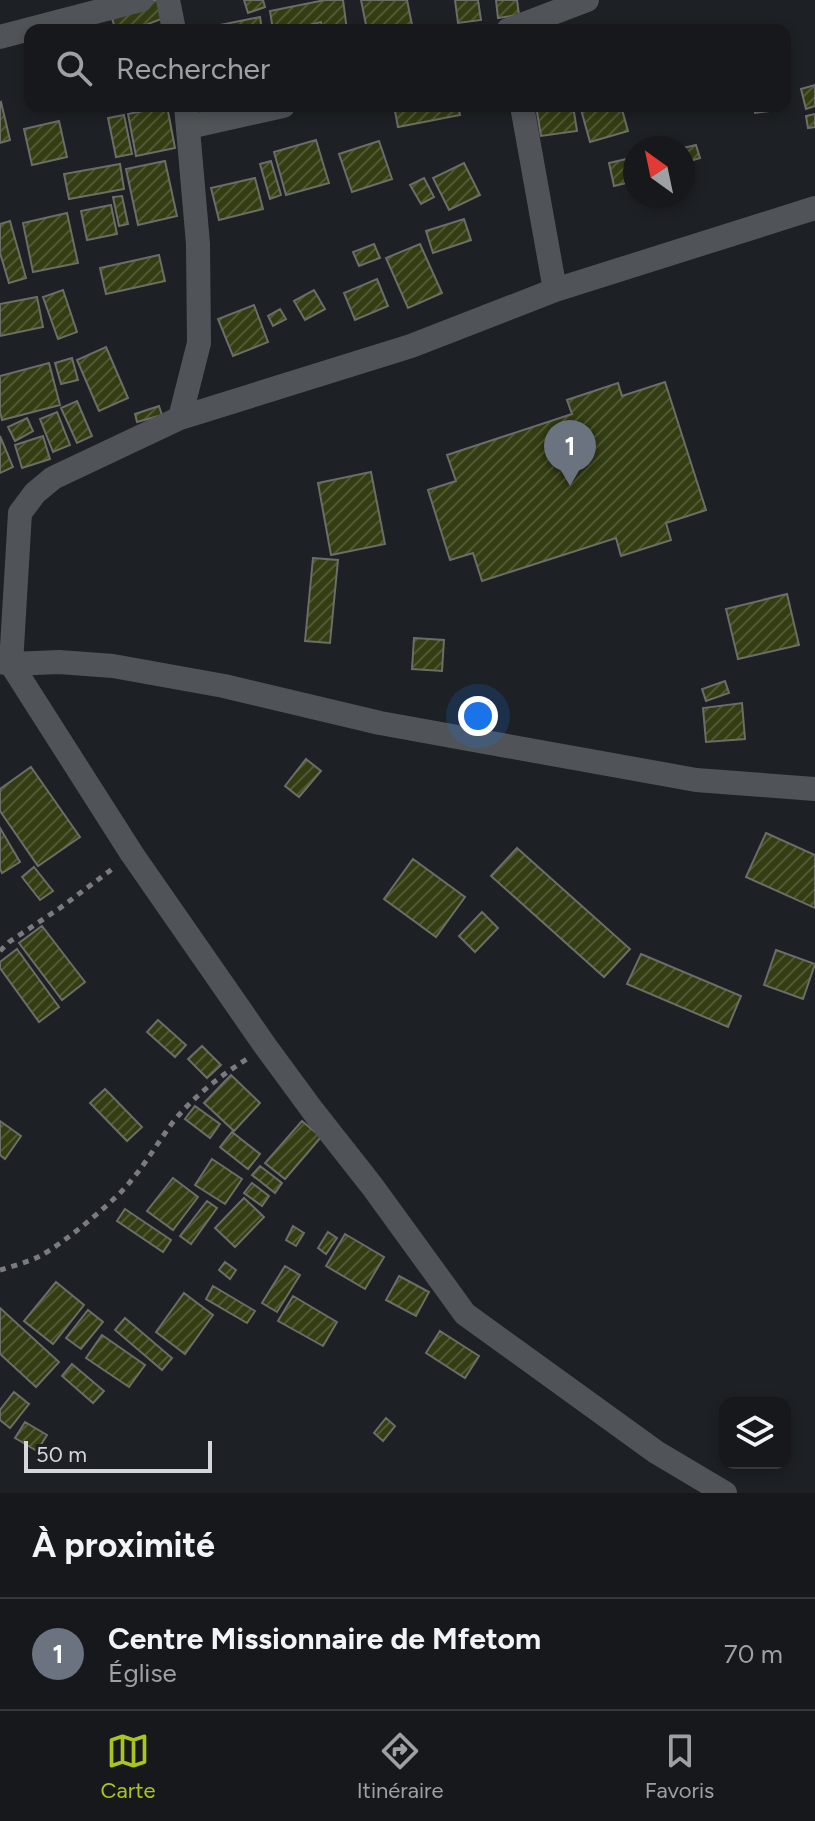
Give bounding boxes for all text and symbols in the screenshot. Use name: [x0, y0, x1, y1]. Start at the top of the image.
search box: [24, 24, 791, 112]
icon: search: [52, 46, 96, 90]
text: Rechercher: [116, 50, 270, 87]
north arrow: [623, 136, 695, 208]
pin: 1: [544, 420, 596, 486]
your location: [458, 696, 498, 736]
map controls: [719, 1397, 791, 1469]
button: layers: [719, 1397, 791, 1469]
scale bar: [24, 1437, 212, 1473]
text: 50 m: [36, 1441, 87, 1468]
text: À proximité: [32, 1525, 215, 1566]
text: Centre Missionnaire de Mfetom: [108, 1620, 541, 1657]
text: 1: [53, 1638, 63, 1670]
text: 70 m: [724, 1638, 783, 1670]
text: Église: [108, 1657, 177, 1689]
tab: Carte: [101, 1729, 155, 1804]
tab: Itinéraire: [357, 1729, 444, 1804]
tab: Favoris: [645, 1729, 714, 1804]

